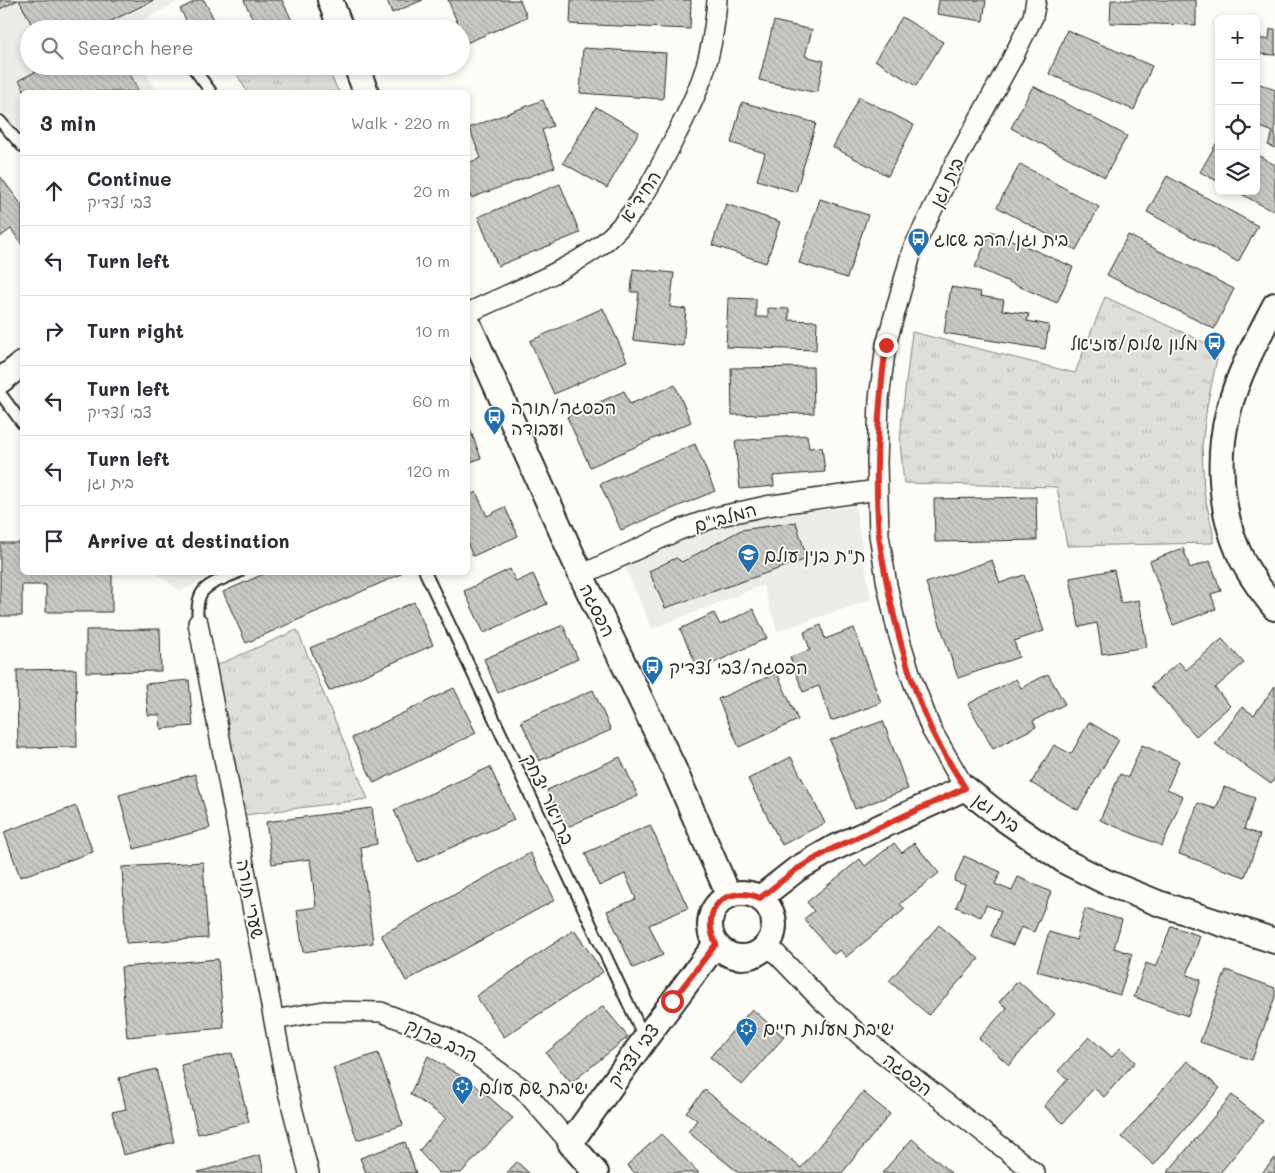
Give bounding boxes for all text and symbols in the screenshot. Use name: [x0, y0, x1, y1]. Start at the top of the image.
map controls: [1215, 15, 1260, 195]
button: +: [1215, 15, 1260, 60]
search box: [20, 20, 470, 75]
icon: search: [38, 34, 66, 62]
text: Search here: [78, 35, 194, 60]
button: −: [1215, 60, 1260, 105]
button: locate: [1215, 105, 1260, 150]
text: 3 min: [40, 109, 96, 136]
text: Walk · 220 m: [351, 112, 450, 133]
button: layers: [1215, 150, 1260, 195]
street label: בית וגן: [924, 153, 968, 211]
street label: החיד"א: [614, 165, 666, 227]
text: Continue: [87, 166, 172, 191]
icon: ahead: [40, 177, 68, 205]
text: 20 m: [413, 180, 450, 201]
text: צבי לצדיק: [87, 191, 152, 212]
bus stop icon: בית וגן/הרב שאג: [906, 227, 930, 258]
place label: בית וגן/הרב שאג: [934, 227, 1068, 251]
icon: left: [40, 247, 68, 275]
text: Turn left: [87, 248, 170, 273]
text: 10 m: [415, 250, 450, 271]
icon: right: [40, 317, 68, 345]
text: Turn right: [87, 318, 184, 343]
text: 10 m: [415, 320, 450, 341]
place label: מלון שלום/עוזיאל: [1070, 331, 1198, 355]
bus stop icon: מלון שלום/עוזיאל: [1202, 331, 1226, 362]
route end: [875, 334, 898, 357]
text: Turn left: [87, 376, 170, 401]
icon: left: [40, 387, 68, 415]
text: 60 m: [413, 390, 450, 411]
place label: הפסגה/תורה ועבודה: [511, 395, 616, 440]
text: צבי לצדיק: [87, 401, 152, 422]
bus stop icon: הפסגה/תורה ועבודה: [483, 405, 507, 436]
text: Turn left: [87, 446, 170, 471]
icon: left: [40, 457, 68, 485]
text: 120 m: [406, 460, 450, 481]
text: בית וגן: [87, 471, 134, 492]
street label: המלבי"ם: [691, 497, 759, 537]
icon: arrive: [40, 527, 68, 555]
text: Arrive at destination: [87, 528, 290, 553]
school or university icon: ת"ת בנין עולם: [736, 543, 760, 574]
place label: ת"ת בנין עולם: [764, 543, 866, 567]
street label: הפסגה: [575, 579, 621, 641]
bus stop icon: הפסגה/צבי לצדיק: [641, 655, 665, 686]
place label: הפסגה/צבי לצדיק: [669, 655, 808, 679]
street label: ברויאר יצחק: [518, 750, 580, 848]
street label: בית וגן: [969, 787, 1025, 837]
street label: שערי תורה: [232, 857, 271, 941]
route start: [661, 990, 684, 1013]
street label: הרב פרנק: [402, 1012, 482, 1068]
synagogue icon: ישיבת מעלות חיים: [735, 1016, 759, 1047]
place label: ישיבת מעלות חיים: [763, 1016, 895, 1040]
street label: צבי לצדיק: [602, 1018, 664, 1092]
street label: הפסגה: [878, 1047, 938, 1101]
synagogue icon: ישיבת שם עולם: [451, 1075, 475, 1106]
place label: ישיבת שם עולם: [479, 1075, 588, 1099]

